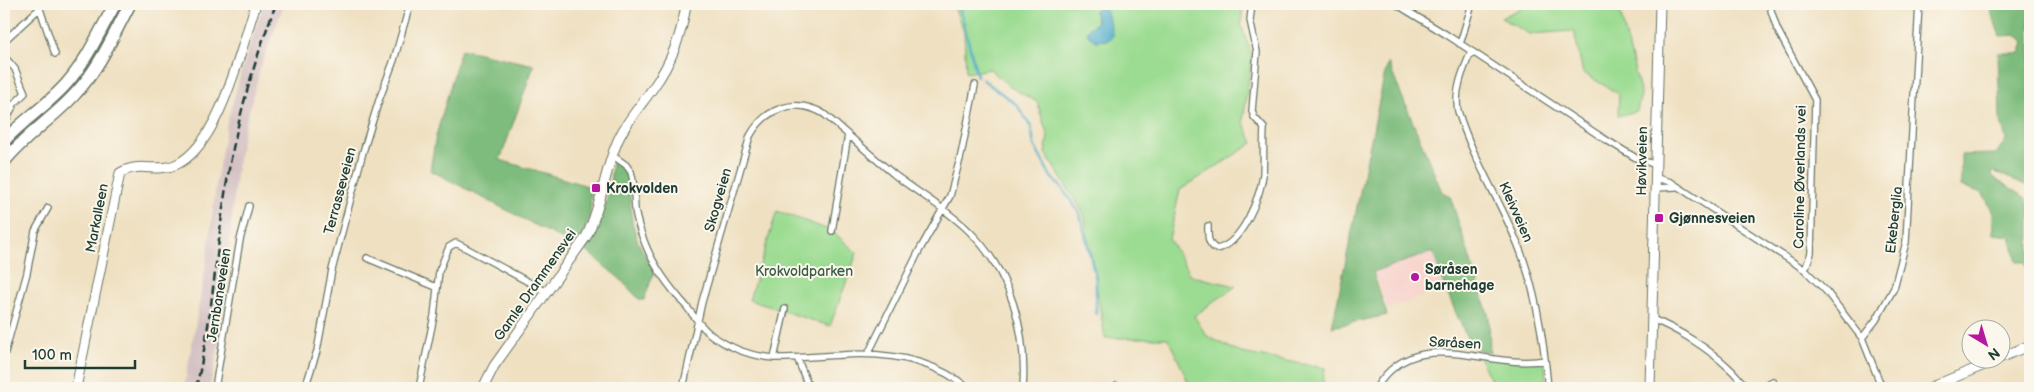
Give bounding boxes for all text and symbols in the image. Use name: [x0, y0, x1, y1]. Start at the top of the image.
street label: Caroline Øverlands vei: [1790, 105, 1810, 249]
street label: Høvikveien: [1633, 126, 1651, 196]
street label: Terrasseveien: [320, 146, 360, 236]
street label: Skogveien: [701, 166, 735, 234]
street label: Kleivveien: [1495, 179, 1537, 245]
place label: Krokvolden: [606, 180, 678, 197]
street label: Markalleen: [82, 182, 112, 254]
marker: Krokvolden: [590, 182, 602, 194]
street label: Ekeberglia: [1882, 185, 1906, 254]
place label: Gjønnesveien: [1669, 210, 1755, 227]
marker: Gjønnesveien: [1653, 212, 1665, 224]
street label: Gamle Drammensvei: [490, 226, 580, 344]
street label: Jernbaneveien: [203, 247, 235, 343]
place label: Søråsen barnehage: [1425, 261, 1494, 294]
park label: Krokvoldparken: [755, 263, 853, 280]
marker: Søråsen barnehage: [1409, 271, 1421, 283]
north arrow: [1962, 320, 2012, 370]
street label: Søråsen: [1428, 333, 1482, 353]
scale bar: [25, 337, 135, 369]
text: N: [1984, 344, 2003, 364]
text: 100 m: [32, 346, 72, 365]

